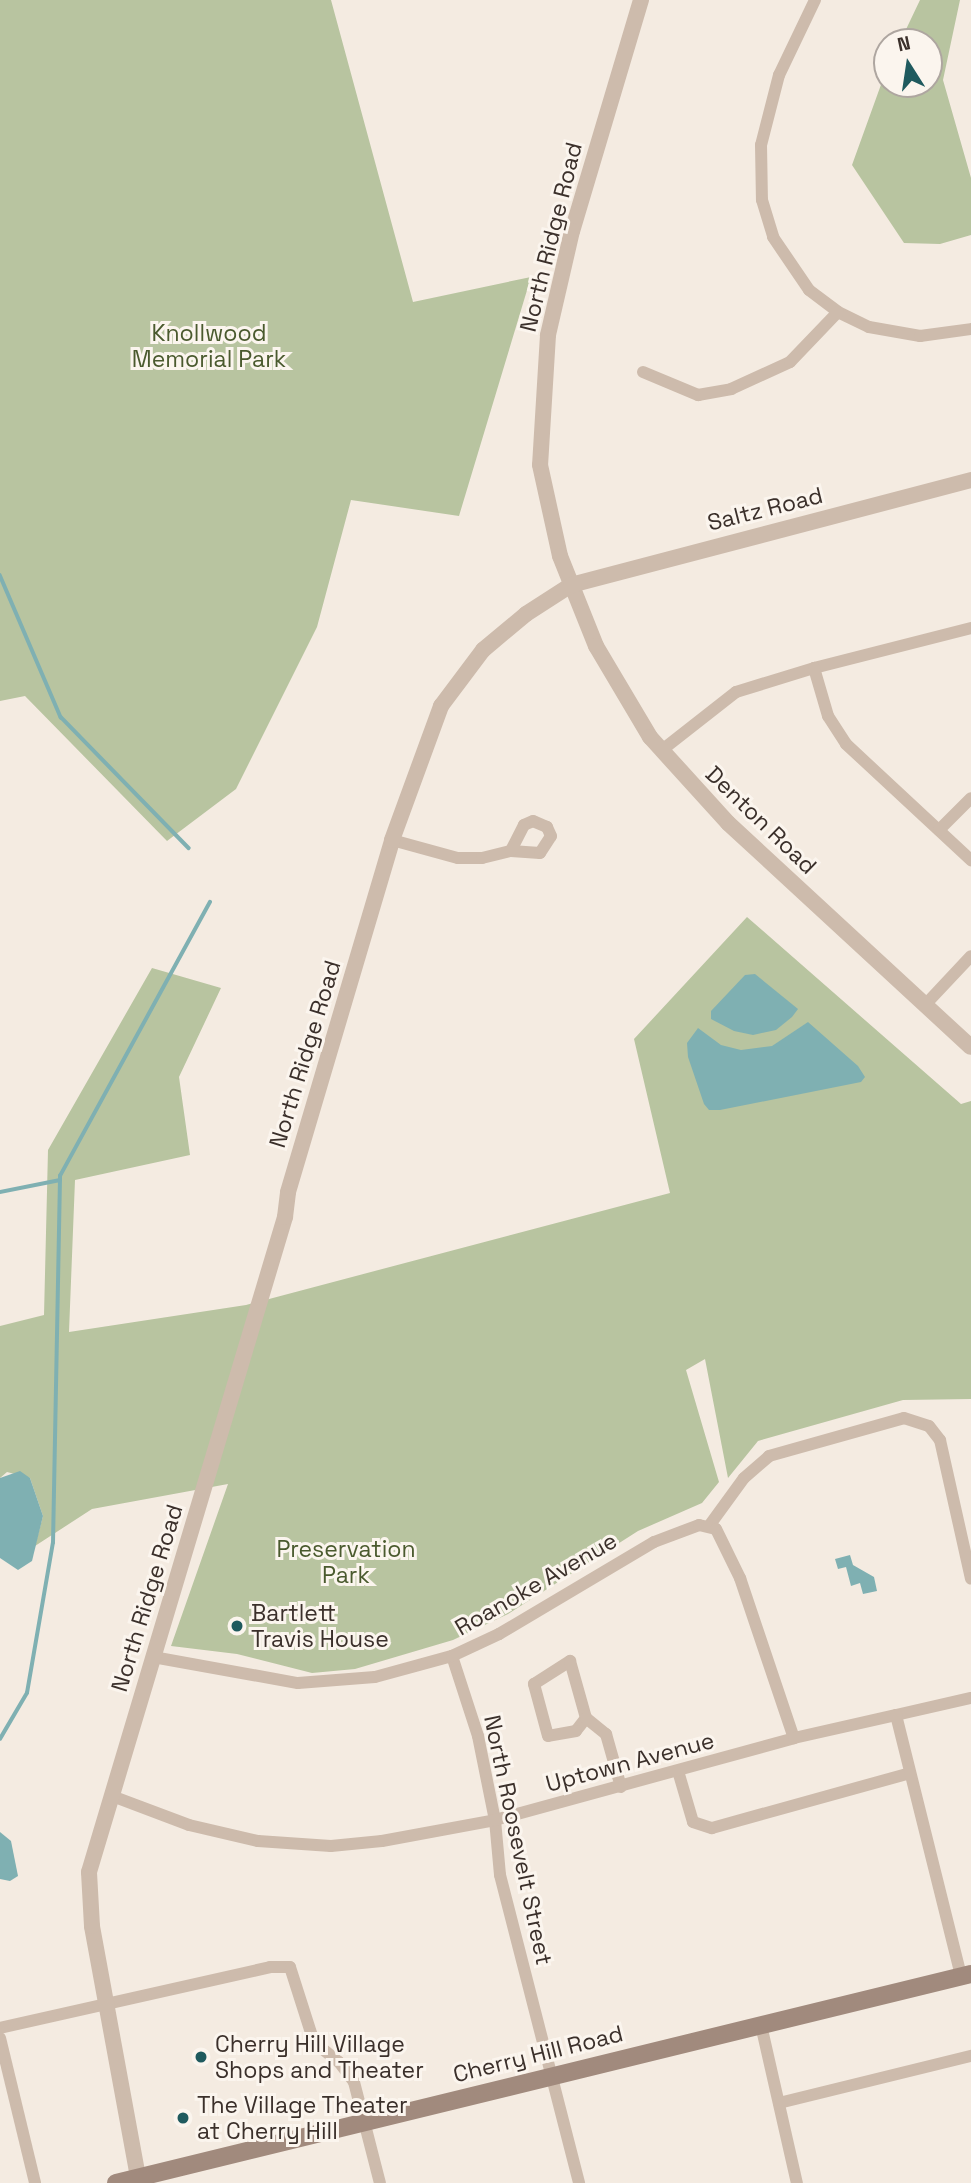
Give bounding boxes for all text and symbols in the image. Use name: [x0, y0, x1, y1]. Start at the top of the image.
north arrow: [873, 28, 943, 98]
text: N: [895, 30, 913, 57]
street label: North Ridge Road: [514, 139, 588, 335]
park label: Knollwood Memorial Park: [132, 319, 286, 373]
street label: Saltz Road: [704, 481, 826, 537]
street label: Denton Road: [700, 760, 822, 880]
street label: North Ridge Road: [263, 957, 347, 1151]
street label: North Ridge Road: [105, 1501, 189, 1695]
street label: Roanoke Avenue: [450, 1526, 622, 1642]
park label: Preservation Park: [276, 1535, 416, 1589]
place label: Bartlett Travis House: [251, 1599, 389, 1653]
marker: Bartlett Travis House: [229, 1618, 245, 1634]
street label: North Roosevelt Street: [478, 1712, 558, 1968]
street label: Uptown Avenue: [543, 1726, 717, 1798]
street label: Cherry Hill Road: [450, 2020, 626, 2088]
place label: Cherry Hill Village Shops and Theater: [215, 2030, 424, 2084]
marker: Cherry Hill Village Shops and Theater: [193, 2049, 209, 2065]
place label: The Village Theater at Cherry Hill: [197, 2091, 409, 2145]
marker: The Village Theater at Cherry Hill: [175, 2110, 191, 2126]

